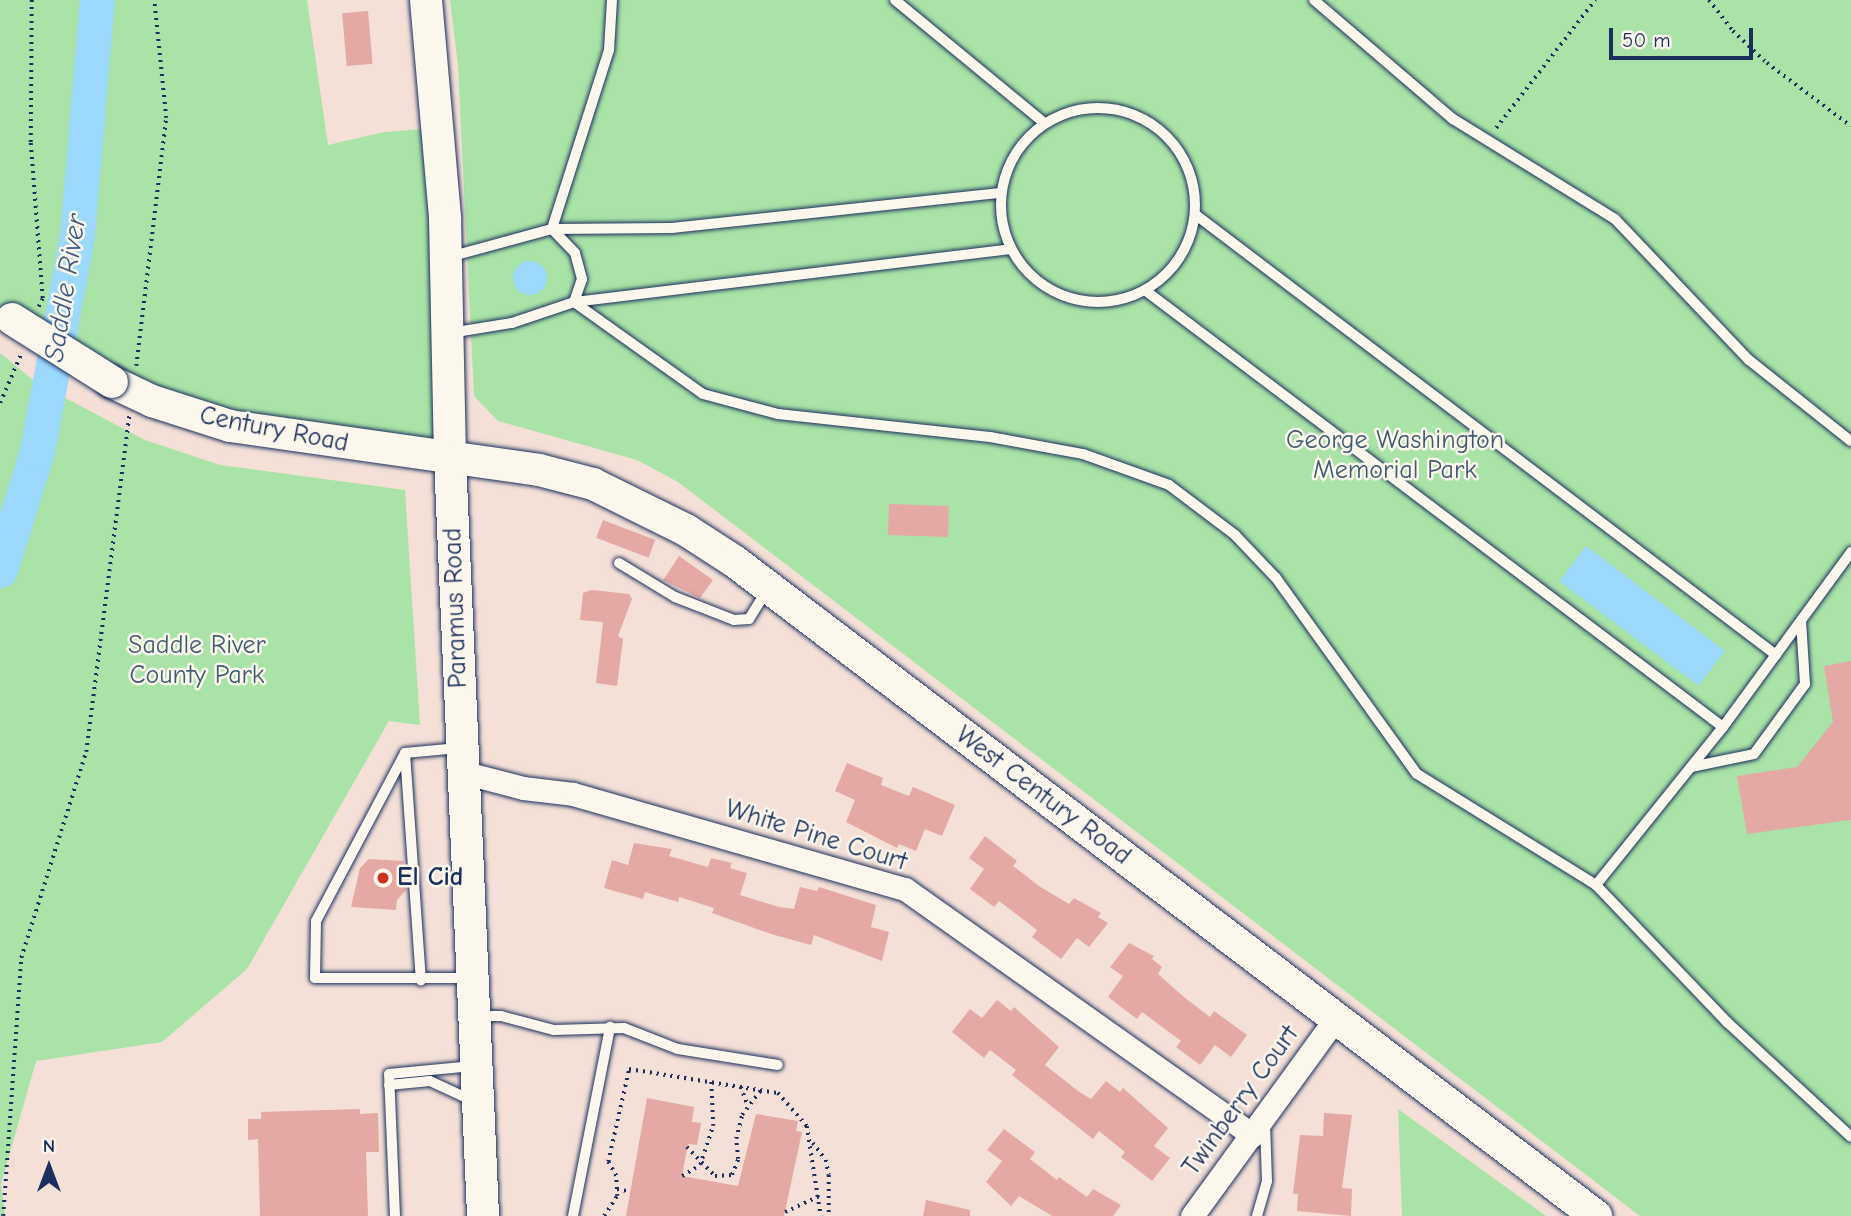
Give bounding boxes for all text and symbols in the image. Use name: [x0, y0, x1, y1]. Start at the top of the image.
scale bar: [1613, 14, 1756, 58]
text: 50 m: [1622, 28, 1671, 52]
water label: Saddle River: [37, 212, 93, 364]
street label: Century Road: [197, 400, 351, 460]
park label: George Washington Memorial Park: [1286, 425, 1504, 486]
street label: Paramus Road: [438, 527, 474, 689]
park label: Saddle River County Park: [128, 630, 266, 692]
street label: West Century Road: [949, 720, 1137, 872]
street label: White Pine Court: [722, 794, 910, 878]
place label: El Cid: [397, 862, 463, 894]
marker: El Cid: [375, 870, 391, 886]
street label: Twinberry Court: [1176, 1020, 1306, 1182]
north arrow: [14, 1132, 84, 1202]
text: N: [43, 1135, 55, 1157]

